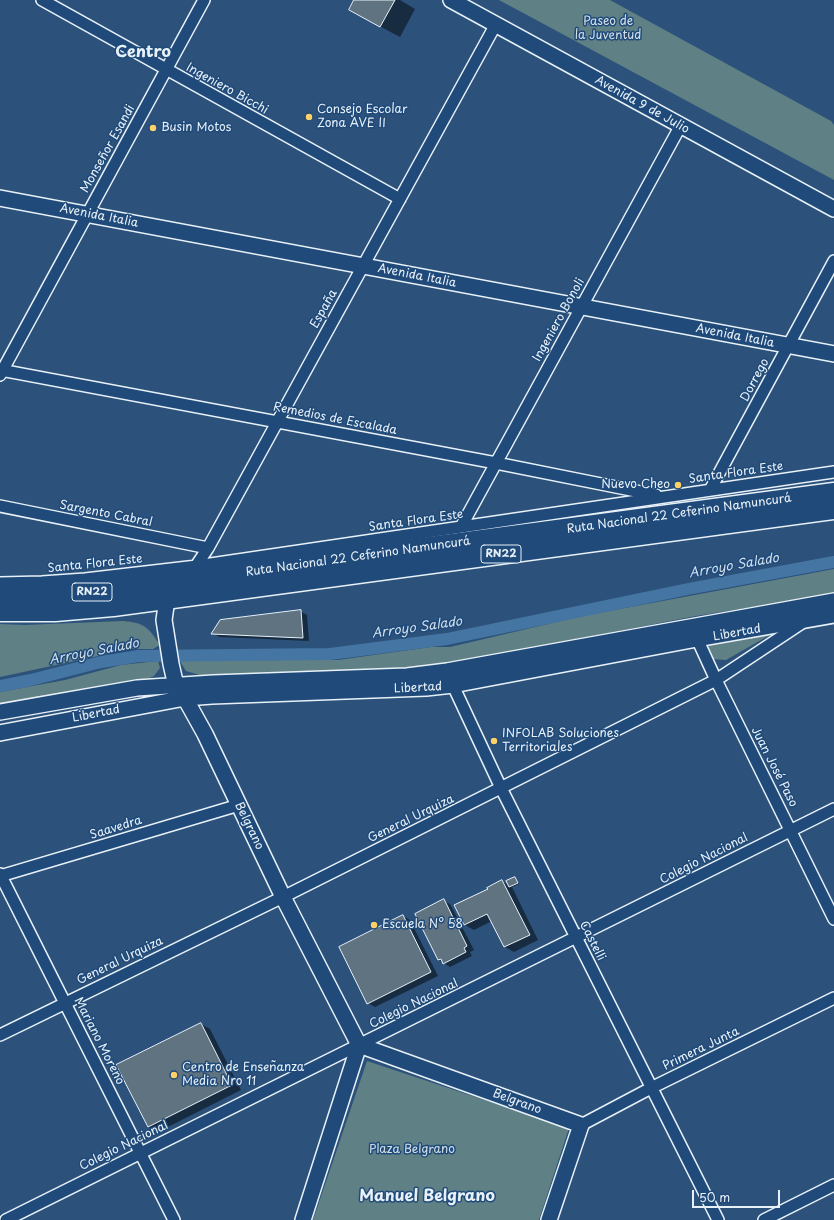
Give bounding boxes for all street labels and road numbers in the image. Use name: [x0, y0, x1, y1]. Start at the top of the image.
street label: Ingeniero Bicchi: [183, 60, 271, 118]
street label: Avenida 9 de Julio: [592, 73, 692, 137]
street label: Monseñor Esandi: [78, 103, 138, 195]
street label: Avenida Italia: [59, 201, 139, 231]
street label: Avenida Italia: [377, 261, 457, 291]
street label: Ingeniero Bonoli: [530, 276, 588, 364]
street label: España: [307, 287, 341, 331]
street label: Avenida Italia: [695, 321, 775, 351]
street label: Dorrego: [738, 356, 772, 404]
street label: Remedios de Escalada: [272, 400, 398, 438]
street label: Santa Flora Este: [688, 459, 784, 487]
street label: Ruta Nacional 22 Ceferino Namuncurá: [566, 491, 792, 537]
street label: Sargento Cabral: [58, 498, 154, 530]
street label: Santa Flora Este: [368, 507, 464, 535]
street label: Ruta Nacional 22 Ceferino Namuncurá: [245, 534, 471, 580]
road number: RN22: [481, 545, 521, 563]
street label: Santa Flora Este: [47, 552, 143, 576]
road number: RN22: [72, 583, 112, 601]
street label: Libertad: [712, 622, 762, 644]
street label: Libertad: [394, 680, 442, 696]
street label: Libertad: [71, 702, 121, 726]
street label: Juan José Paso: [748, 725, 800, 809]
street label: General Urquiza: [366, 792, 456, 846]
street label: Belgrano: [231, 800, 267, 852]
street label: Saavedra: [88, 813, 144, 843]
street label: Colegio Nacional: [657, 831, 751, 887]
street label: Castelli: [576, 919, 608, 963]
street label: General Urquiza: [75, 934, 165, 988]
street label: Colegio Nacional: [367, 976, 461, 1032]
street label: Mariano Moreno: [71, 995, 127, 1087]
street label: Primera Junta: [660, 1024, 742, 1074]
street label: Belgrano: [491, 1087, 543, 1117]
street label: Colegio Nacional: [77, 1118, 171, 1174]

